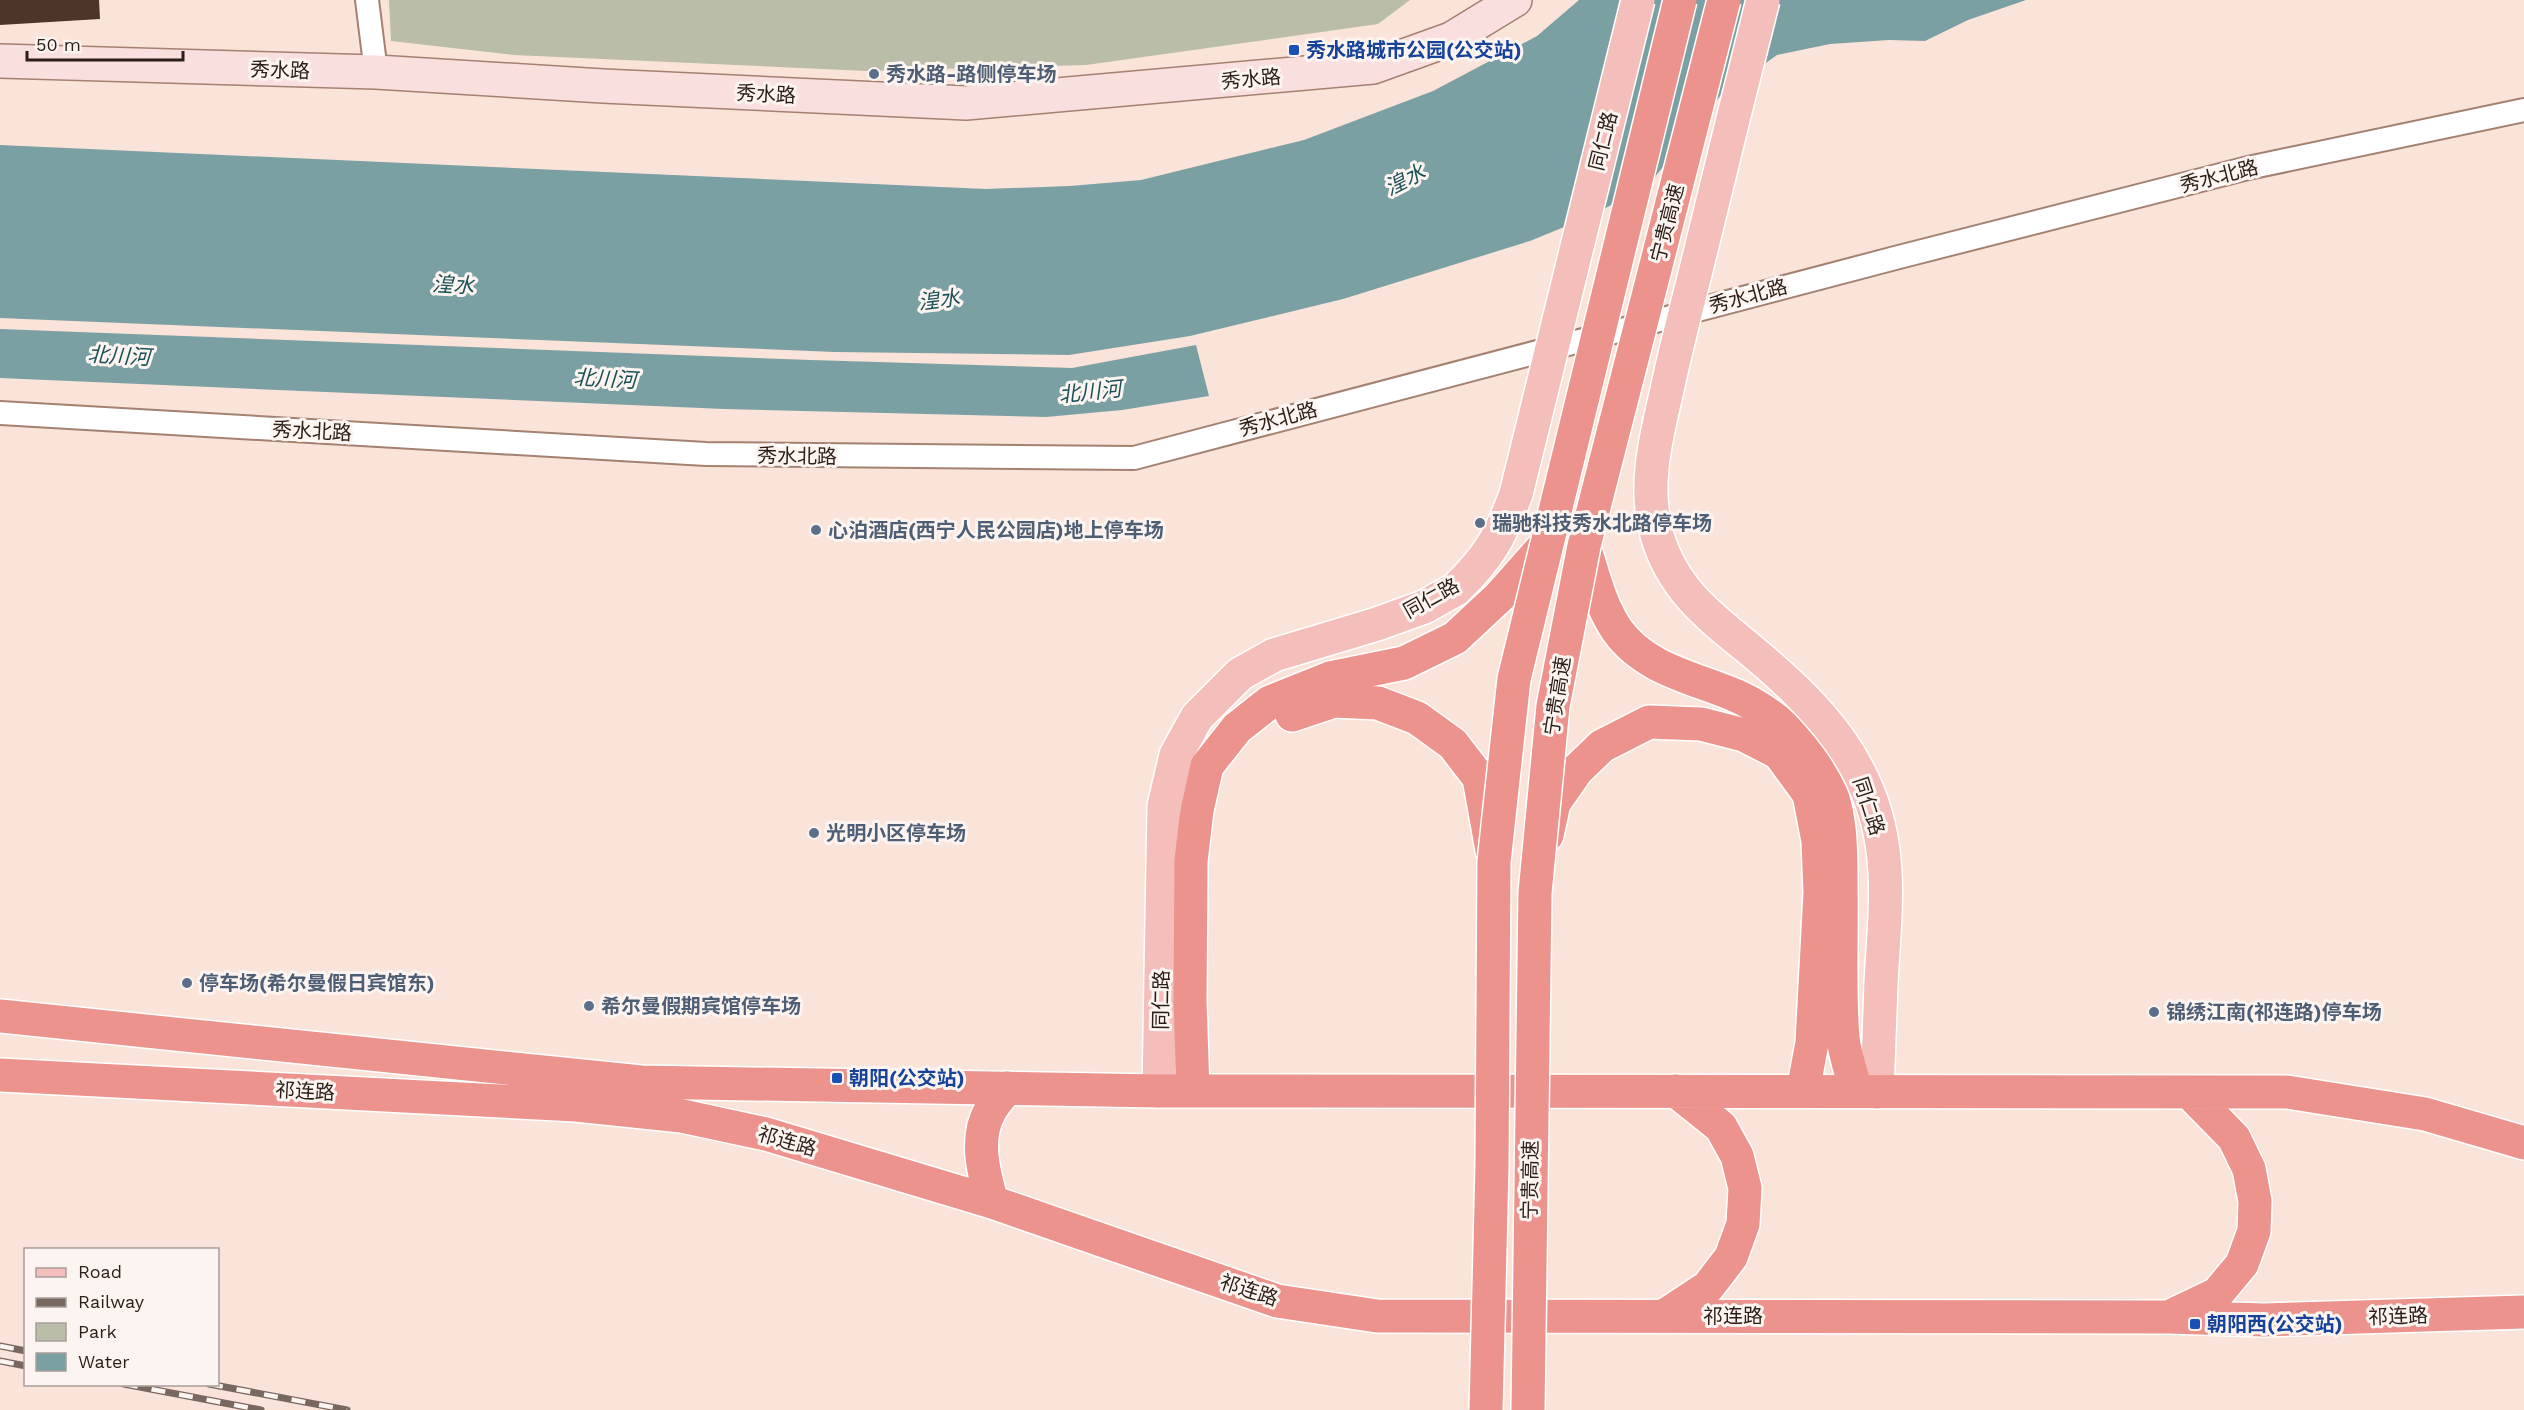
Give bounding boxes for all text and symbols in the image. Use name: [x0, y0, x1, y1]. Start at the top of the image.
scale bar: [27, 24, 183, 62]
text: 50 m: [36, 34, 81, 55]
place label: 秀水路城市公园(公交站): [1306, 38, 1522, 62]
marker: 秀水路城市公园(公交站): [1287, 43, 1301, 57]
street label: 秀水路: [250, 57, 310, 83]
place label: 秀水路-路侧停车场: [886, 62, 1057, 86]
street label: 秀水路: [1220, 64, 1282, 94]
marker: 秀水路-路侧停车场: [867, 67, 881, 81]
street label: 秀水路: [735, 80, 797, 108]
street label: 同仁路: [1584, 109, 1622, 173]
street label: 秀水北路: [2177, 155, 2261, 197]
water label: 湟水: [1380, 158, 1430, 200]
street label: 宁贵高速: [1646, 181, 1688, 265]
water label: 湟水: [431, 271, 476, 298]
street label: 秀水北路: [1706, 274, 1790, 318]
water label: 湟水: [917, 284, 962, 314]
water label: 北川河: [87, 341, 155, 370]
water label: 北川河: [573, 364, 641, 393]
water label: 北川河: [1057, 375, 1127, 407]
street label: 秀水北路: [1236, 397, 1320, 441]
street label: 秀水北路: [271, 417, 353, 445]
street label: 秀水北路: [757, 443, 837, 469]
place label: 瑞驰科技秀水北路停车场: [1492, 511, 1712, 535]
marker: 瑞驰科技秀水北路停车场: [1473, 516, 1487, 530]
place label: 心泊酒店(西宁人民公园店)地上停车场: [828, 518, 1164, 542]
marker: 心泊酒店(西宁人民公园店)地上停车场: [809, 523, 823, 537]
street label: 同仁路: [1399, 573, 1463, 623]
street label: 宁贵高速: [1539, 655, 1575, 737]
street label: 同仁路: [1848, 774, 1890, 838]
place label: 光明小区停车场: [826, 821, 966, 845]
marker: 光明小区停车场: [807, 826, 821, 840]
street label: 同仁路: [1148, 970, 1174, 1030]
place label: 停车场(希尔曼假日宾馆东): [199, 971, 435, 995]
marker: 停车场(希尔曼假日宾馆东): [180, 976, 194, 990]
place label: 希尔曼假期宾馆停车场: [601, 994, 801, 1018]
marker: 希尔曼假期宾馆停车场: [582, 999, 596, 1013]
place label: 锦绣江南(祁连路)停车场: [2166, 1000, 2382, 1024]
marker: 锦绣江南(祁连路)停车场: [2147, 1005, 2161, 1019]
place label: 朝阳(公交站): [849, 1066, 965, 1090]
marker: 朝阳(公交站): [830, 1071, 844, 1085]
street label: 祁连路: [274, 1077, 336, 1105]
street label: 祁连路: [755, 1121, 819, 1161]
street label: 宁贵高速: [1517, 1140, 1543, 1220]
legend: [24, 1248, 219, 1386]
text: Road: [78, 1261, 122, 1282]
street label: 祁连路: [1217, 1269, 1281, 1311]
text: Railway: [78, 1291, 145, 1312]
street label: 祁连路: [2368, 1303, 2428, 1329]
street label: 祁连路: [1703, 1304, 1763, 1328]
place label: 朝阳西(公交站): [2207, 1312, 2343, 1336]
marker: 朝阳西(公交站): [2188, 1317, 2202, 1331]
text: Park: [78, 1321, 117, 1342]
text: Water: [78, 1351, 130, 1372]

